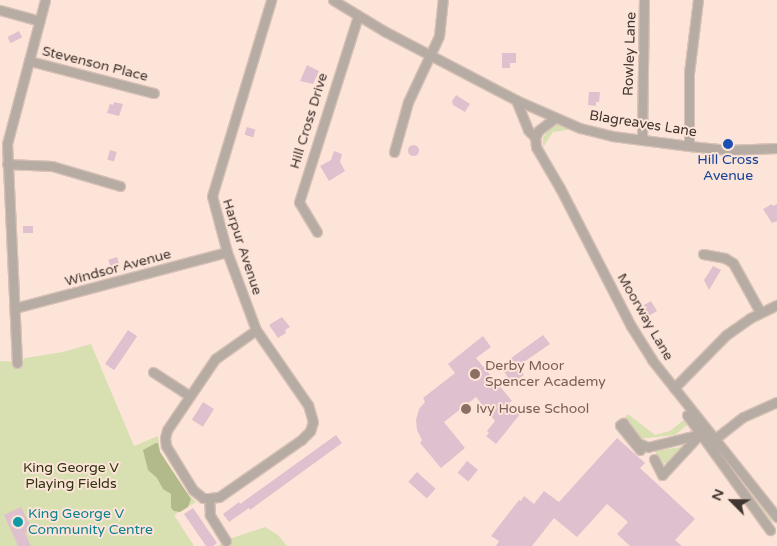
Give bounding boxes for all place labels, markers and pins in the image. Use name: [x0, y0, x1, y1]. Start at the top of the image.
marker: Hill Cross Avenue: [722, 138, 734, 150]
place label: Hill Cross Avenue: [697, 152, 759, 184]
place label: Derby Moor Spencer Academy: [485, 358, 606, 391]
marker: Derby Moor Spencer Academy: [469, 368, 481, 380]
place label: Ivy House School: [476, 401, 589, 417]
marker: Ivy House School: [460, 403, 472, 415]
place label: King George V Community Centre: [28, 506, 153, 538]
marker: King George V Community Centre: [12, 516, 24, 528]

